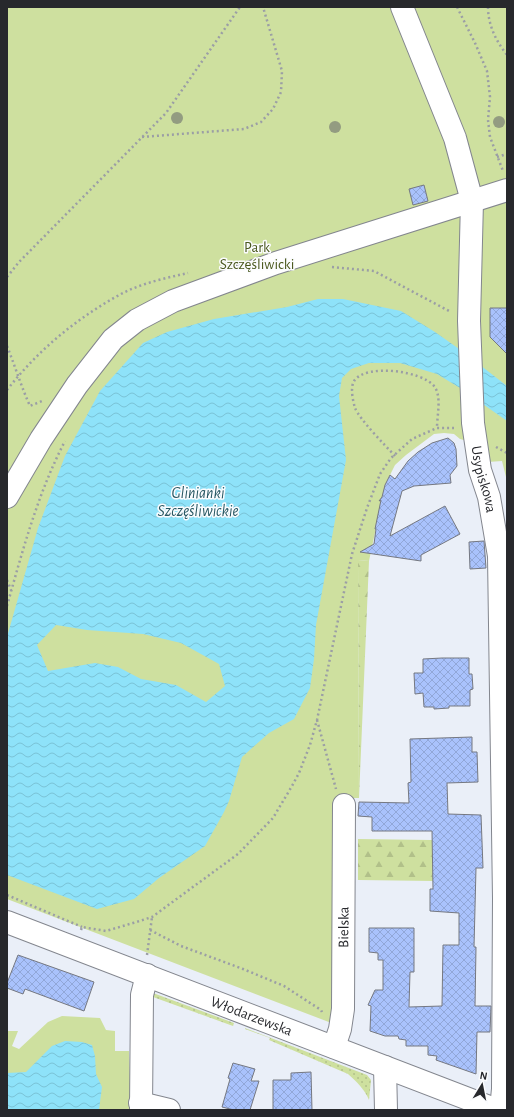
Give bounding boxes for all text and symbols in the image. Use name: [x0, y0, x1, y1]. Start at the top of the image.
park label: Park Szczęśliwicki: [220, 240, 294, 272]
street label: Usypiskowa: [469, 445, 499, 514]
water label: Glinianki Szczęśliwickie: [158, 485, 238, 519]
street label: Bielska: [336, 906, 351, 948]
street label: Włodarzewska: [209, 993, 295, 1038]
north arrow: [462, 1065, 502, 1105]
text: N: [479, 1070, 488, 1082]

